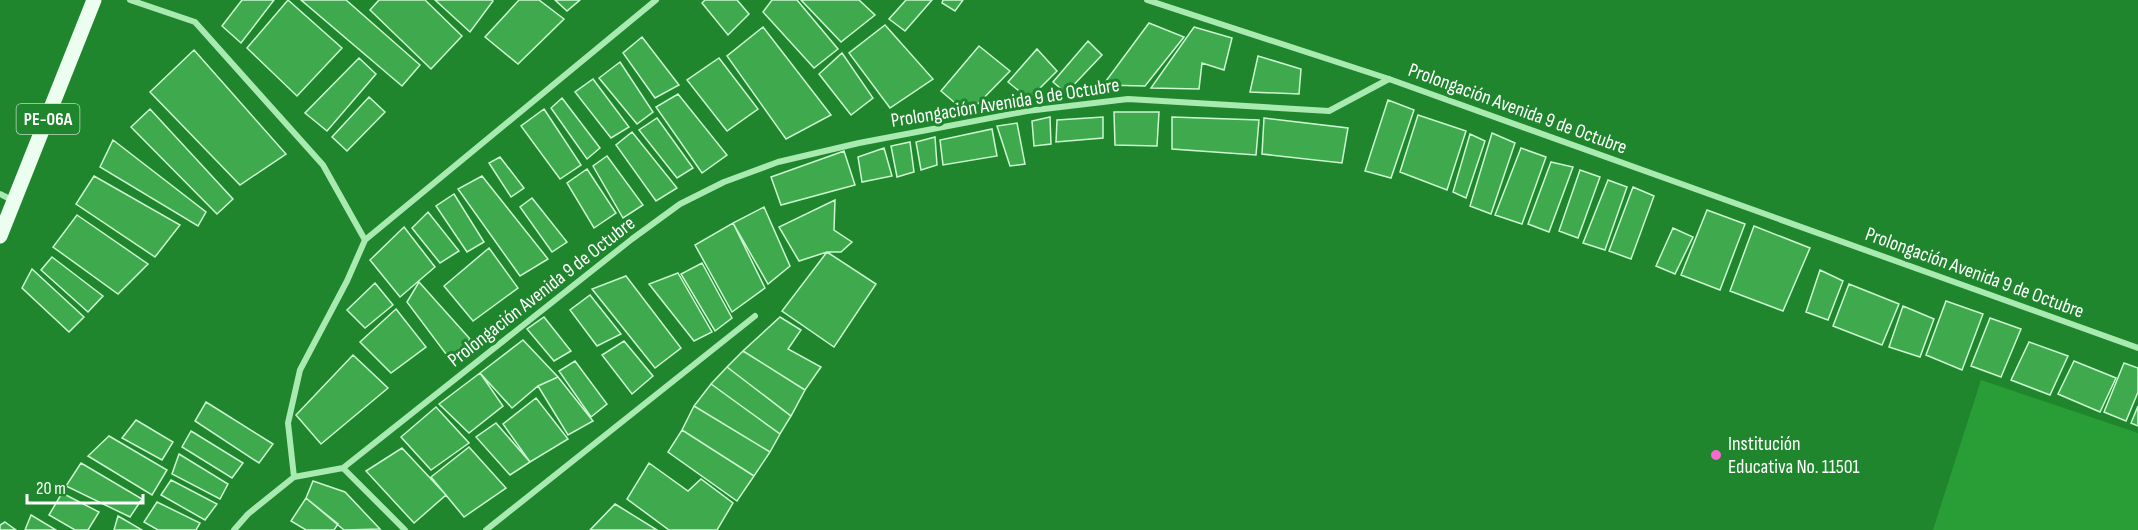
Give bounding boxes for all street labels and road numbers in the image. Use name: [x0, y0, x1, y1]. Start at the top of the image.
street label: Prolongación Avenida 9 de Octubre: [1405, 58, 1630, 160]
street label: Prolongación Avenida 9 de Octubre: [889, 73, 1121, 133]
road number: PE-06A: [16, 104, 80, 134]
street label: Prolongación Avenida 9 de Octubre: [443, 211, 640, 372]
street label: Prolongación Avenida 9 de Octubre: [1862, 222, 2087, 324]

